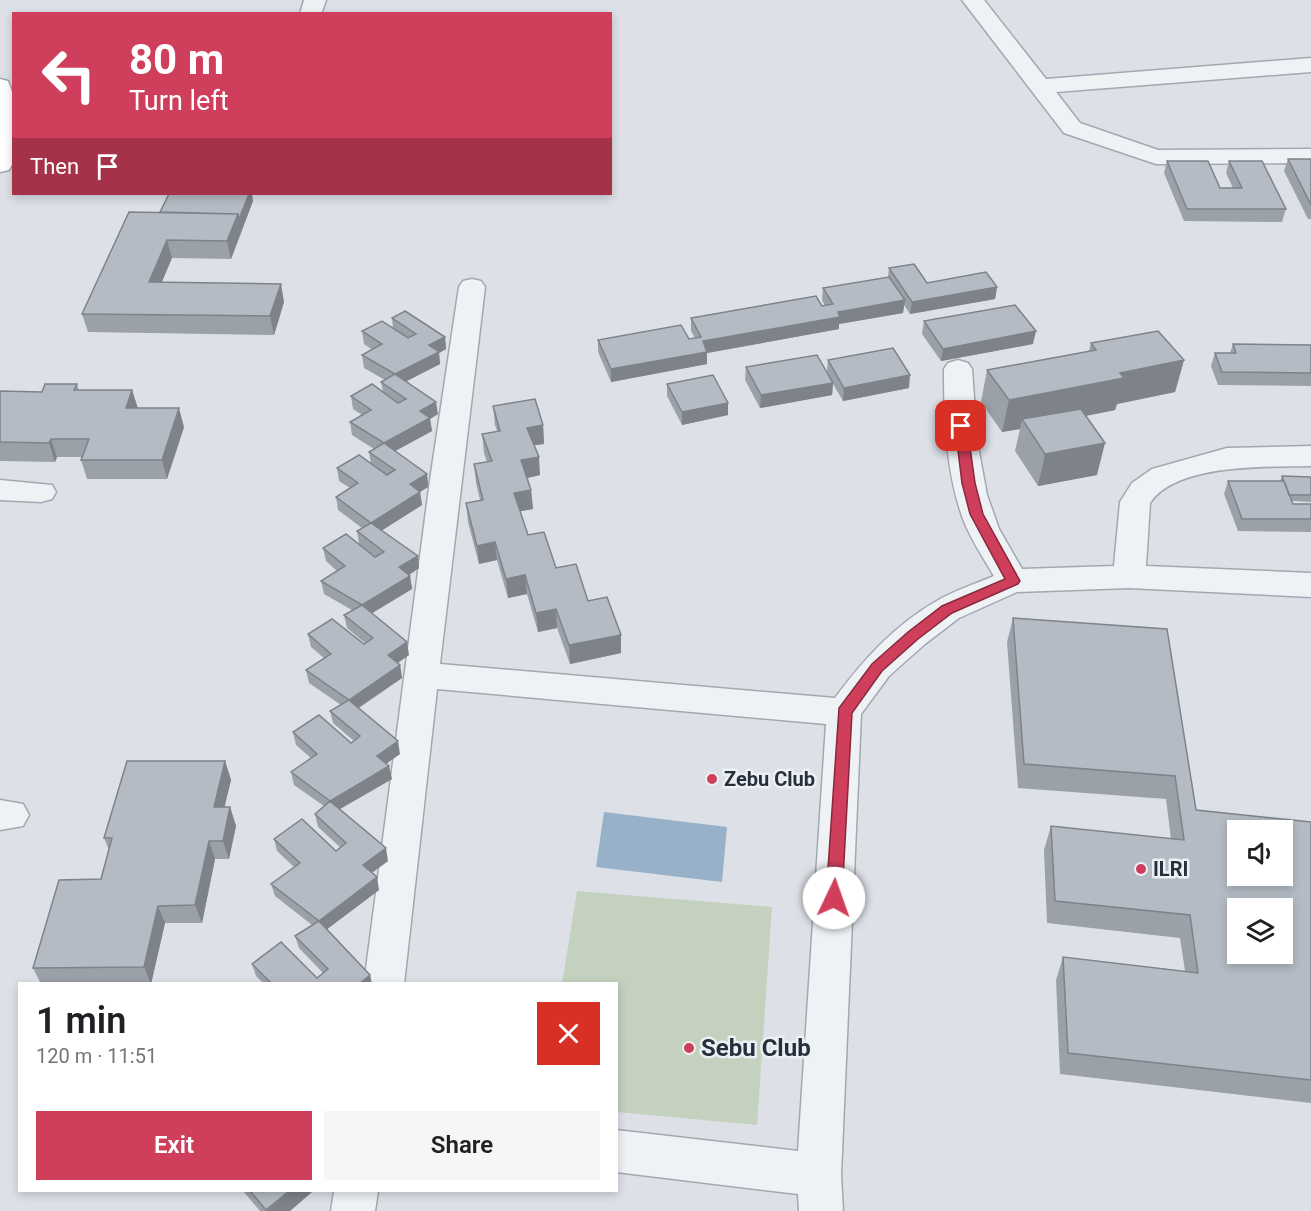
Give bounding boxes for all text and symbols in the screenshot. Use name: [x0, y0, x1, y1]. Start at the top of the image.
text: 80 m: [129, 35, 224, 84]
icon: left: [30, 36, 108, 114]
text: Turn left: [129, 85, 229, 117]
icon: arrive: [91, 150, 124, 183]
text: Then: [30, 154, 79, 179]
pin: [935, 400, 986, 451]
icon: arrive: [944, 409, 977, 442]
place label: Zebu Club: [724, 767, 815, 791]
marker: Zebu Club: [705, 772, 719, 786]
map controls: [1227, 820, 1293, 964]
button: sound: [1227, 820, 1293, 886]
place label: ILRI: [1153, 857, 1188, 881]
marker: ILRI: [1134, 862, 1148, 876]
position arrow: [802, 866, 866, 930]
button: layers: [1227, 898, 1293, 964]
text: 1 min: [36, 1000, 126, 1042]
button: close: [537, 1002, 600, 1065]
place label: Sebu Club: [701, 1034, 811, 1062]
marker: Sebu Club: [682, 1041, 696, 1055]
text: 120 m · 11:51: [36, 1044, 157, 1068]
button: Exit: [36, 1111, 312, 1180]
button: Share: [324, 1111, 600, 1180]

